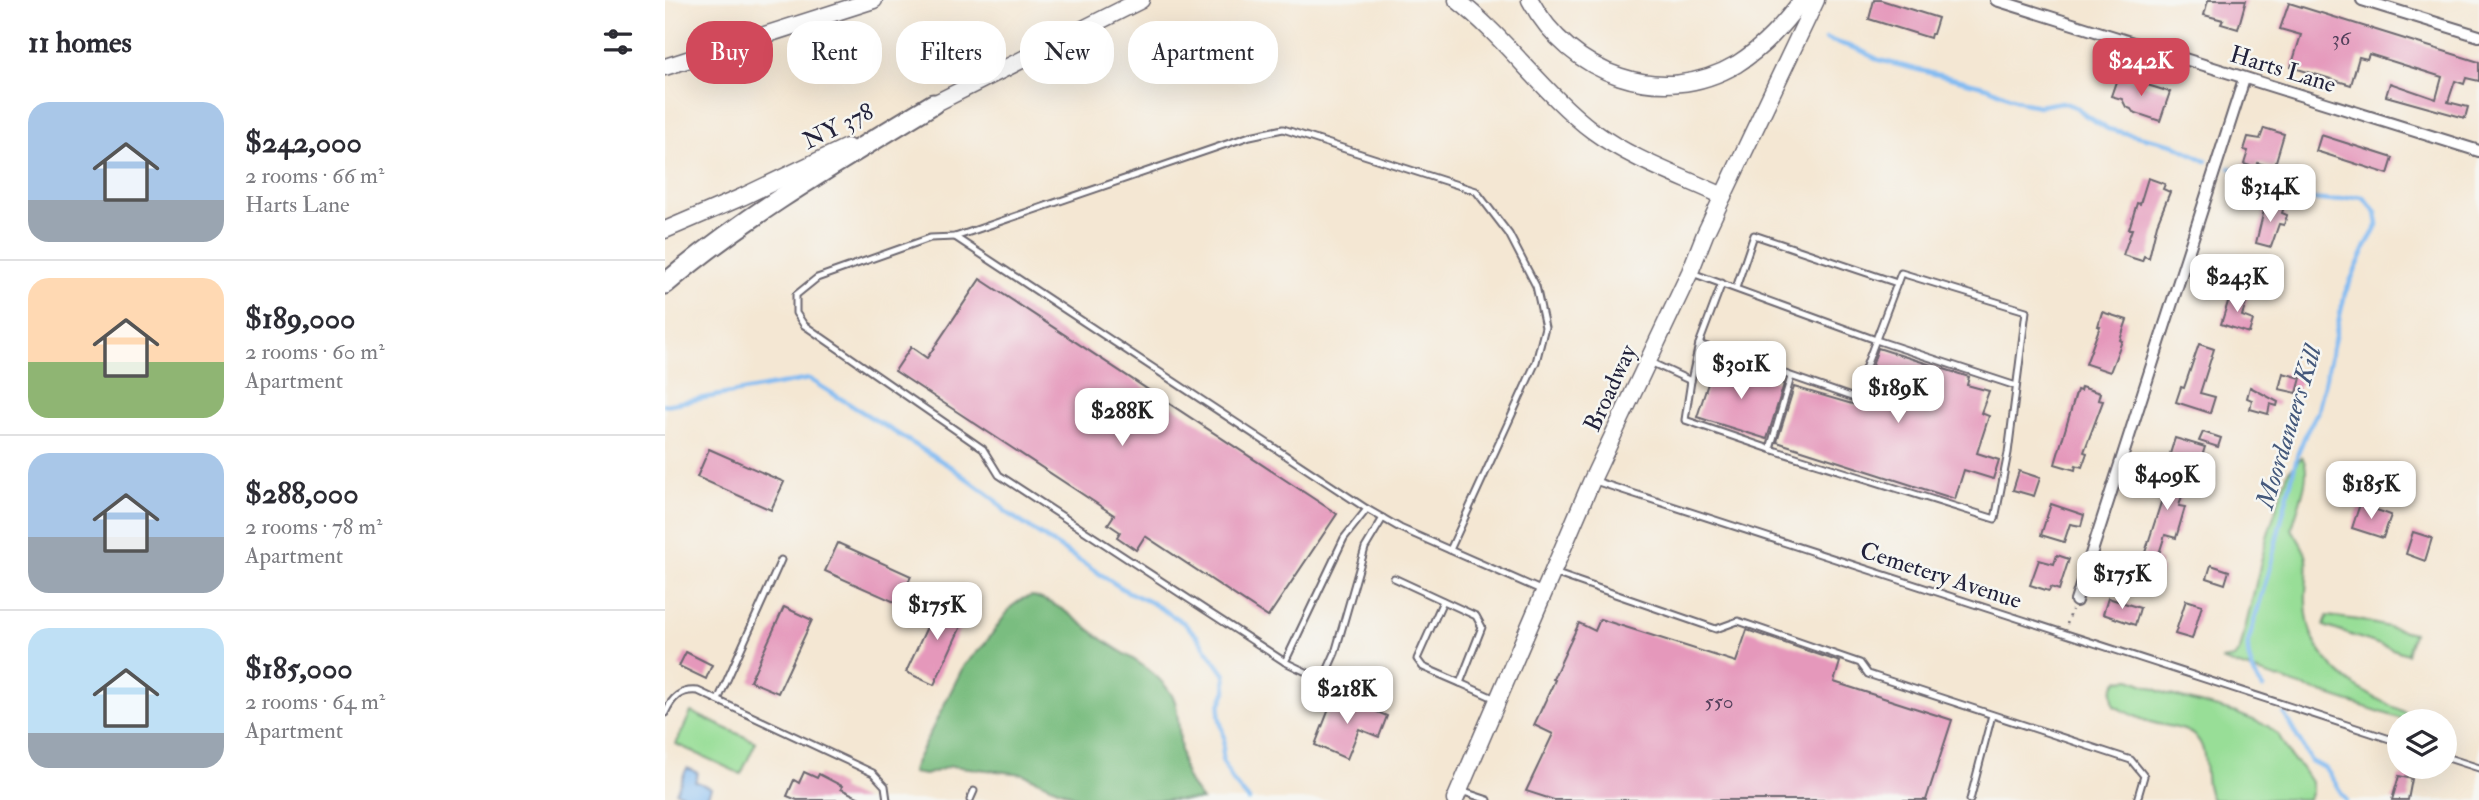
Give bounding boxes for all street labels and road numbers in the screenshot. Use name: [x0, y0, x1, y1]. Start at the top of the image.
street label: Harts Lane: [2226, 39, 2340, 100]
street label: NY 378: [798, 96, 879, 157]
street label: Broadway: [1577, 339, 1644, 437]
street label: Cemetery Avenue: [1856, 535, 2026, 616]

